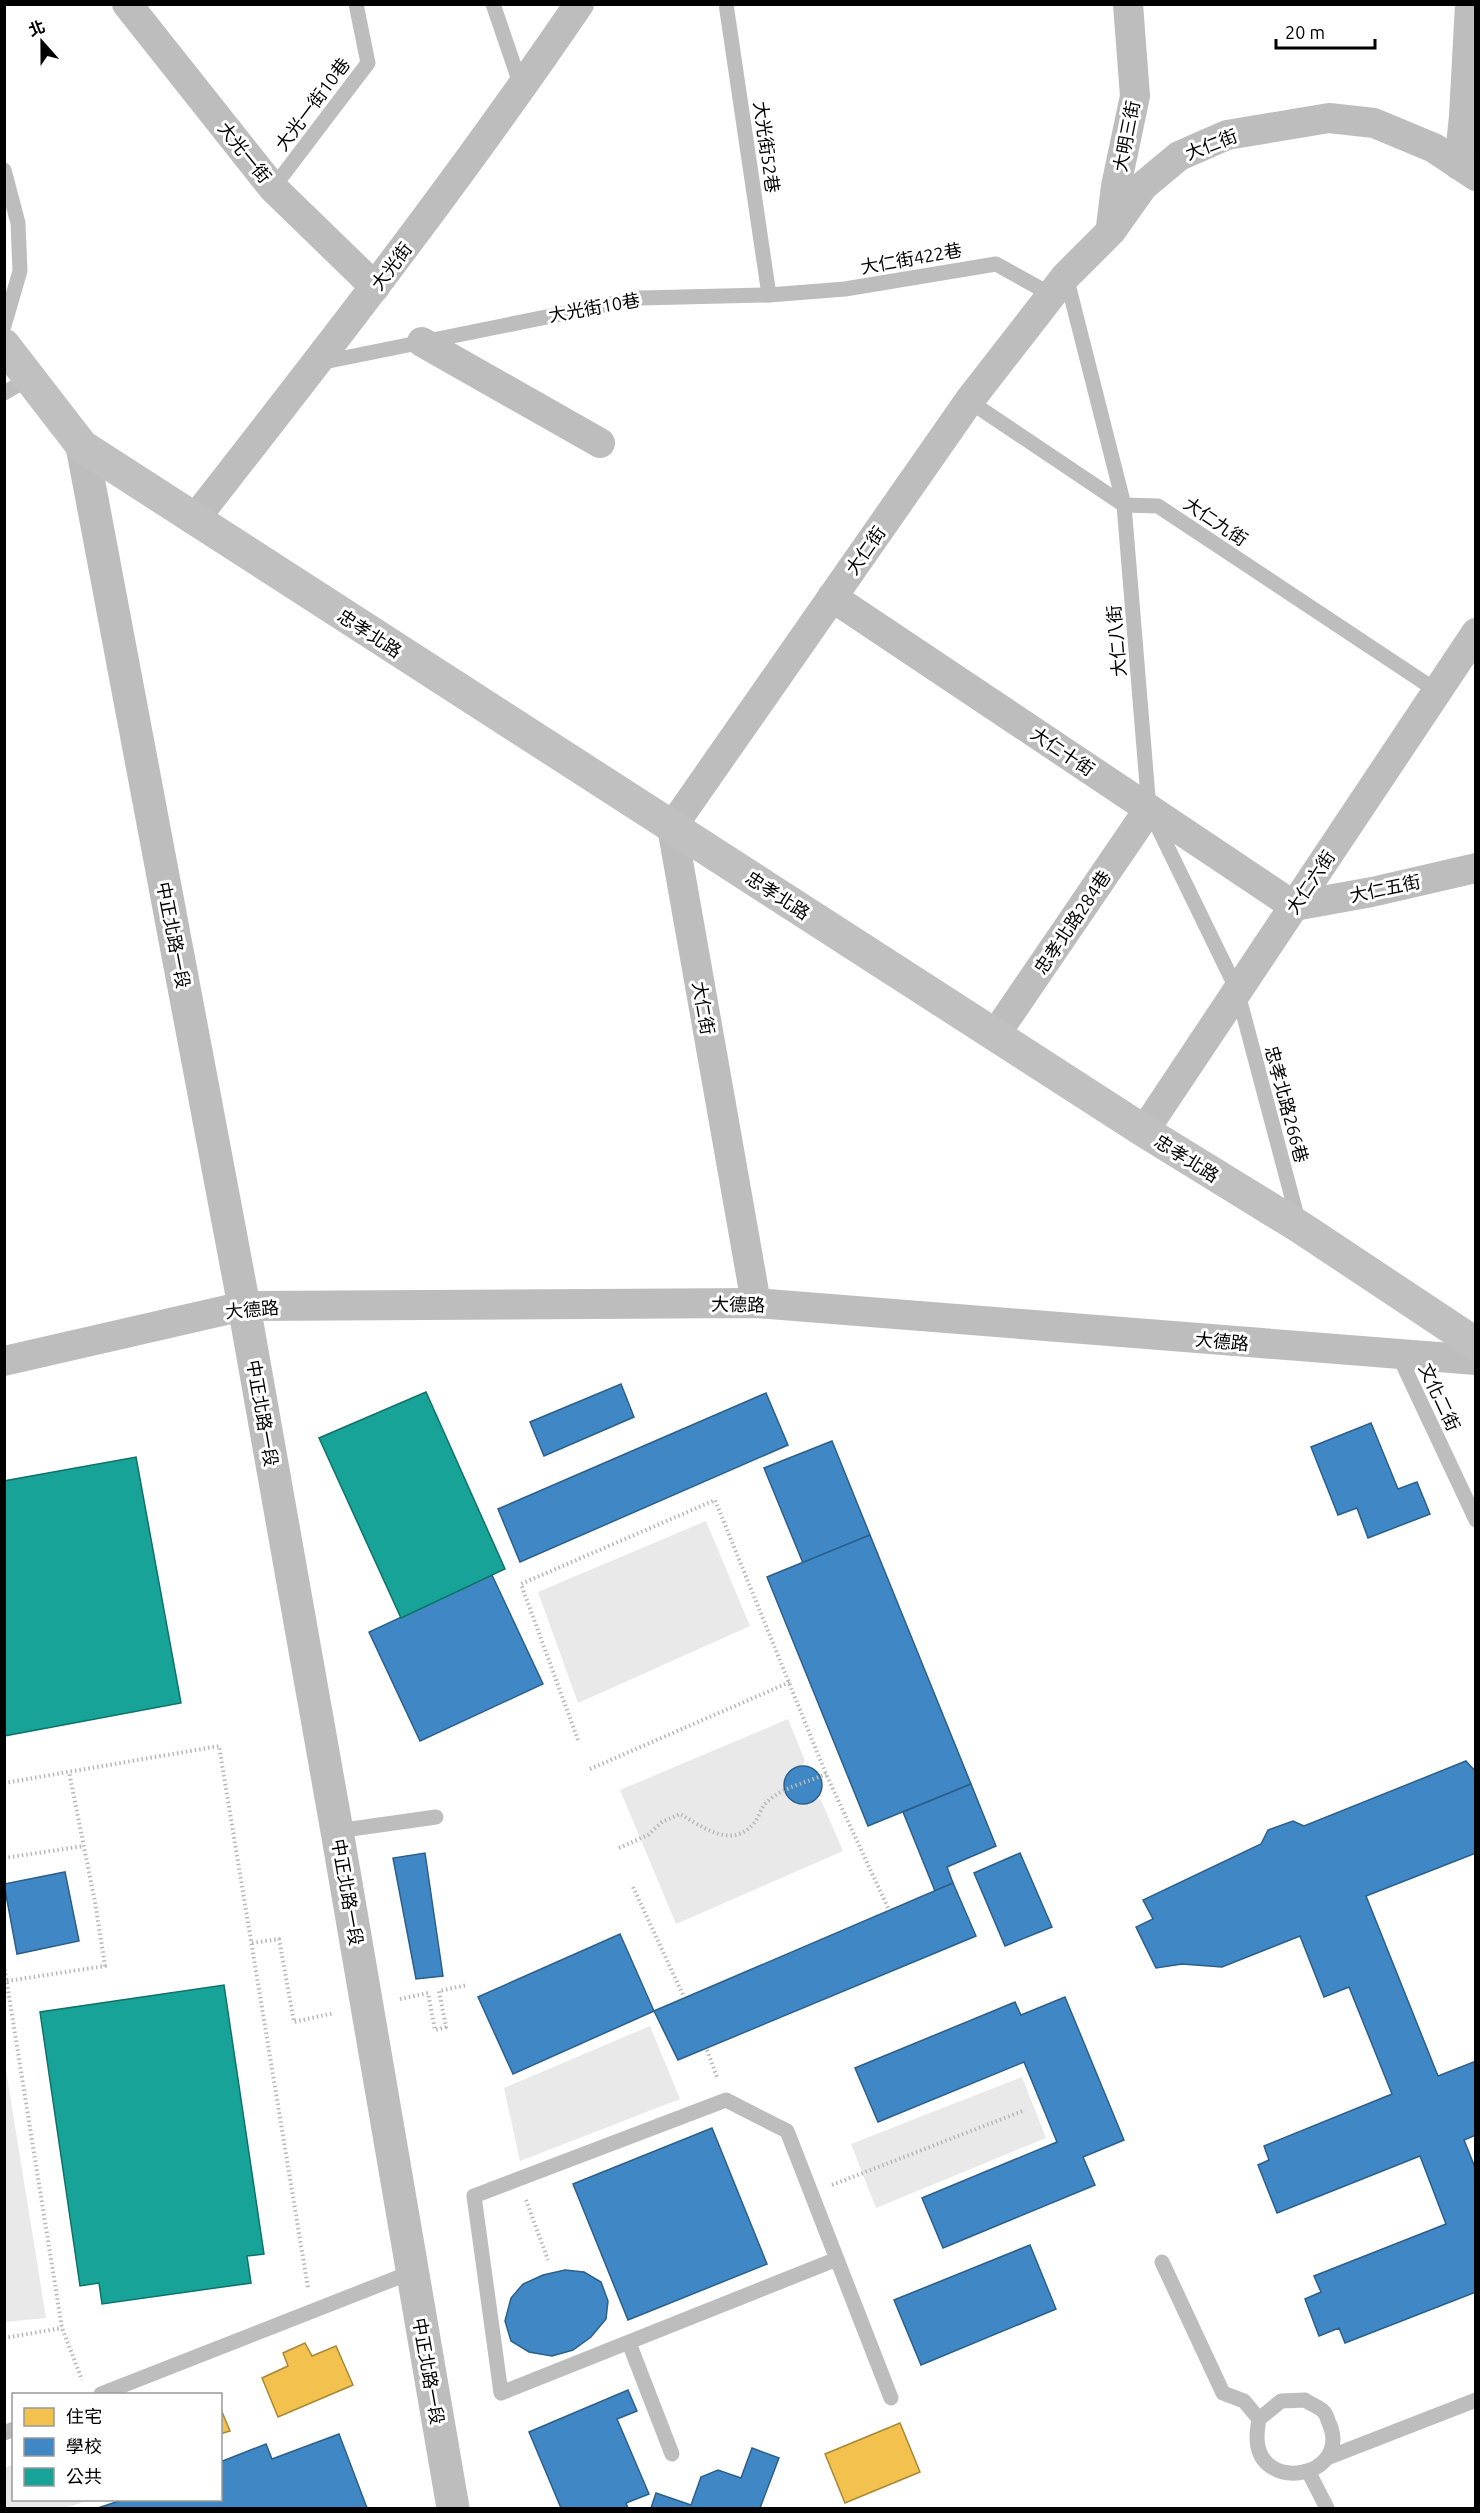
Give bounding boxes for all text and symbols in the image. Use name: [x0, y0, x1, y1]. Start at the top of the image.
north arrow: [12, 12, 72, 72]
scale bar: [1276, 12, 1375, 50]
text: 北: [26, 17, 47, 39]
text: 20 m: [1285, 22, 1325, 42]
street label: 大光一街10巷: [271, 54, 353, 154]
street label: 大明三街: [1109, 99, 1143, 173]
street label: 大光街52巷: [751, 100, 783, 194]
street label: 大光一街: [215, 118, 275, 186]
street label: 大仁街: [1182, 125, 1240, 163]
street label: 大光街: [367, 238, 415, 294]
street label: 大仁街422巷: [859, 239, 963, 277]
street label: 大光街10巷: [547, 289, 641, 325]
street label: 大仁九街: [1181, 493, 1251, 549]
street label: 大仁街: [841, 522, 889, 578]
street label: 大仁八街: [1103, 604, 1129, 678]
street label: 忠孝北路: [334, 605, 406, 661]
street label: 大仁十街: [1028, 723, 1098, 779]
street label: 大仁六街: [1282, 847, 1338, 917]
street label: 忠孝北路284巷: [1030, 866, 1114, 978]
street label: 忠孝北路: [742, 867, 814, 923]
street label: 大仁五街: [1348, 871, 1422, 905]
street label: 中正北路一段: [154, 880, 194, 990]
street label: 大仁街: [689, 980, 719, 1036]
street label: 忠孝北路266巷: [1262, 1043, 1312, 1165]
street label: 忠孝北路: [1151, 1130, 1223, 1186]
street label: 大德路: [711, 1294, 765, 1314]
street label: 大德路: [224, 1297, 280, 1321]
street label: 大德路: [1194, 1329, 1250, 1353]
street label: 中正北路一段: [244, 1358, 282, 1468]
street label: 文化二街: [1416, 1360, 1464, 1434]
street label: 中正北路一段: [329, 1837, 367, 1947]
street label: 中正北路一段: [410, 2316, 448, 2426]
legend: [12, 2393, 222, 2501]
text: 住宅: [66, 2406, 102, 2426]
text: 學校: [66, 2436, 102, 2456]
text: 公共: [66, 2466, 102, 2486]

